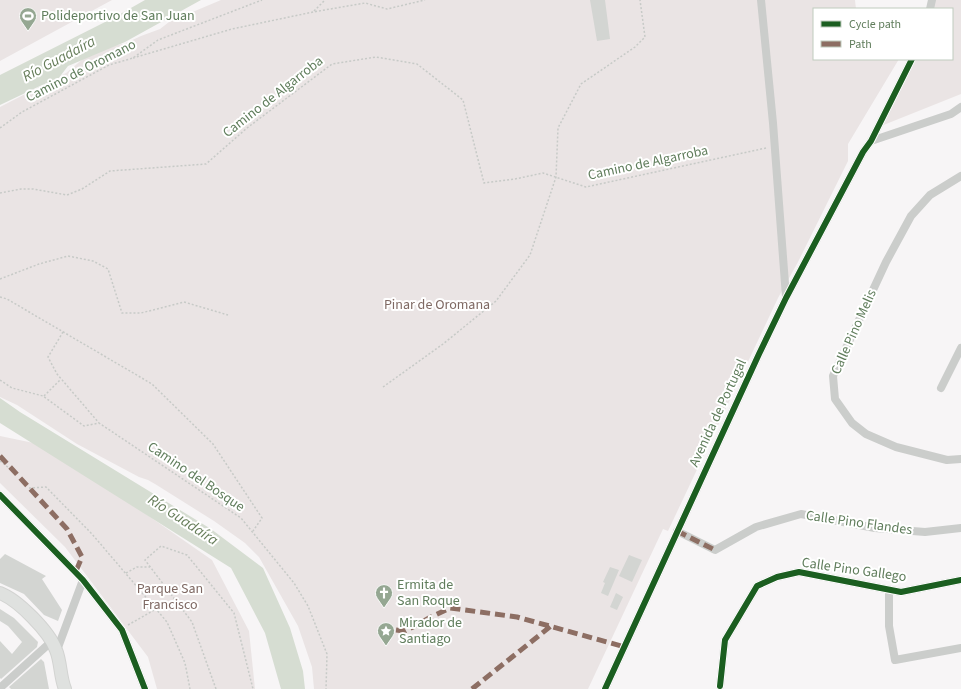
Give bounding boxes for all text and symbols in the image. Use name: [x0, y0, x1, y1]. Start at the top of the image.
sports icon: Polideportivo de San Juan: [18, 6, 38, 31]
place label: Polideportivo de San Juan: [41, 6, 195, 26]
legend: [813, 8, 953, 60]
text: Cycle path: [849, 16, 901, 33]
water label: Río Guadaíra: [19, 31, 99, 87]
street label: Camino de Oromano: [22, 35, 140, 107]
text: Path: [849, 36, 872, 53]
street label: Camino de Algarroba: [219, 51, 327, 143]
street label: Camino de Algarroba: [586, 140, 710, 186]
street label: Calle Pino Melis: [826, 286, 882, 378]
park label: Pinar de Oromana: [384, 295, 490, 315]
street label: Avenida de Portugal: [684, 355, 752, 470]
street label: Camino del Bosque: [143, 437, 249, 517]
water label: Río Guadaíra: [144, 489, 222, 551]
street label: Calle Pino Flandes: [805, 506, 914, 540]
street label: Calle Pino Gallego: [800, 553, 908, 587]
place label: Ermita de San Roque: [397, 575, 460, 611]
park label: Parque San Francisco: [137, 579, 203, 615]
church icon: Ermita de San Roque: [374, 583, 394, 608]
place label: Mirador de Santiago: [399, 613, 462, 649]
place icon: Mirador de Santiago: [376, 621, 396, 646]

